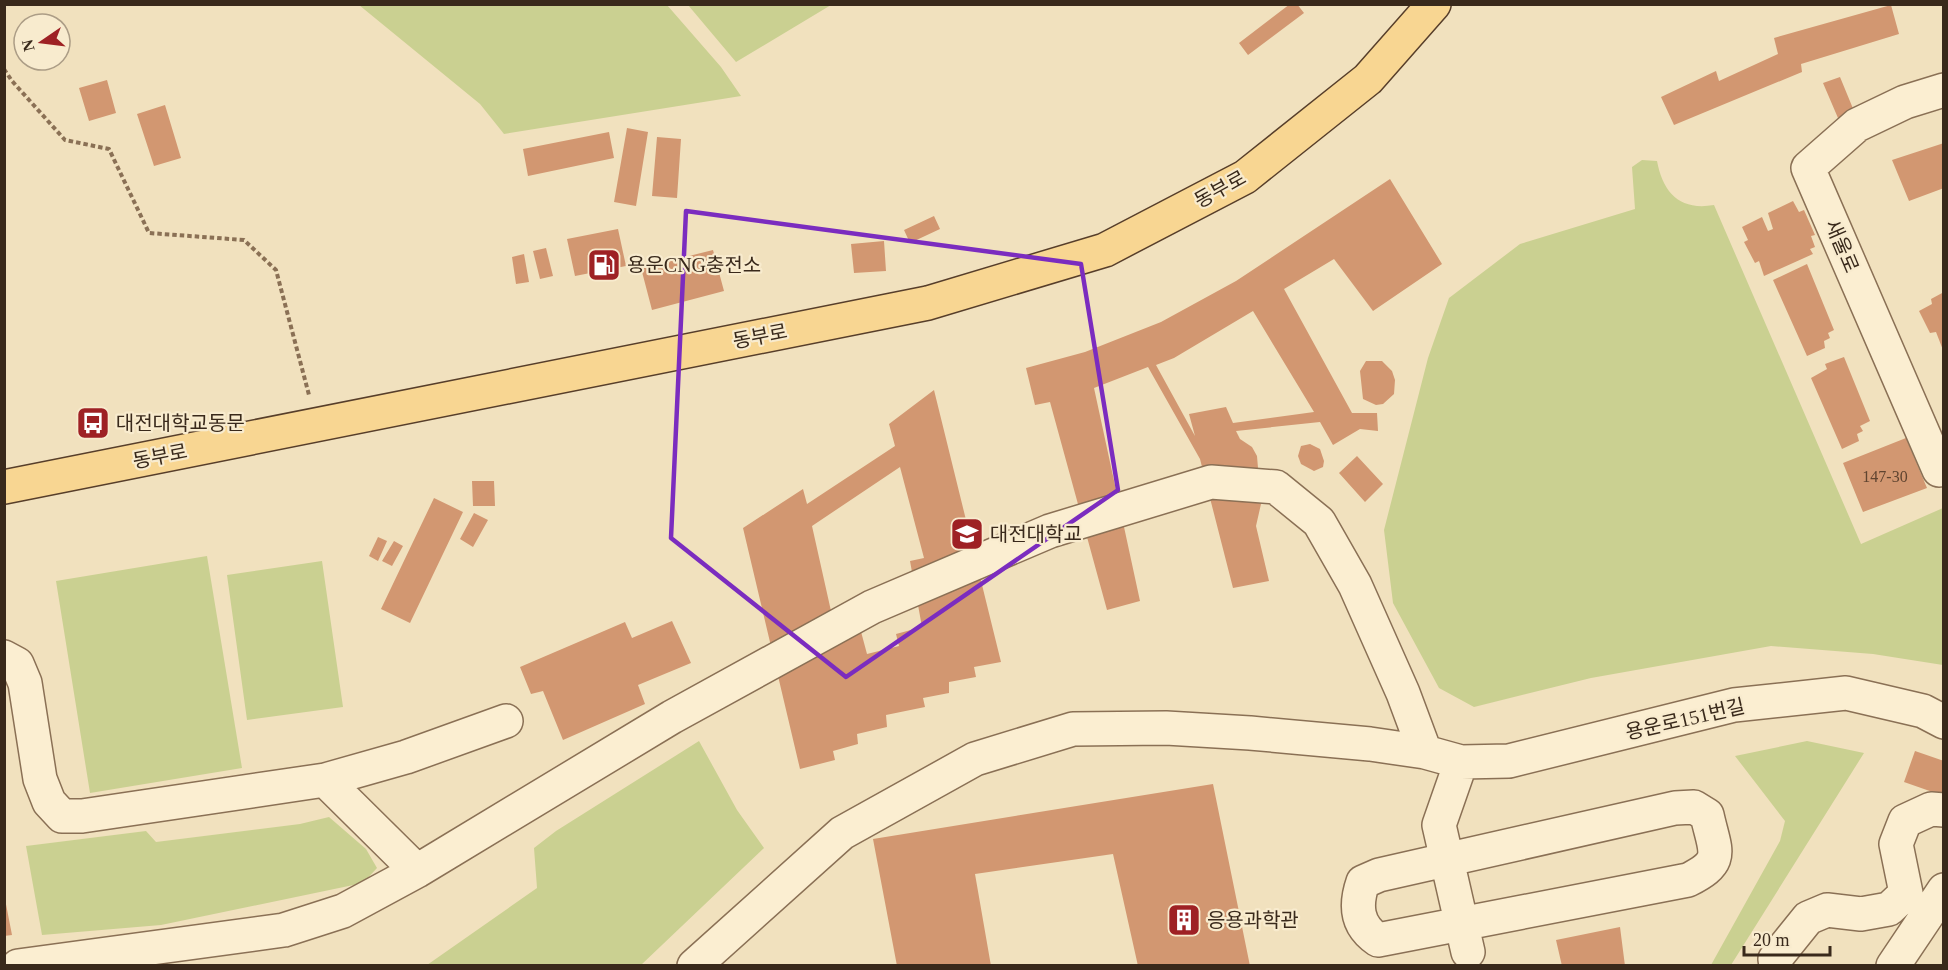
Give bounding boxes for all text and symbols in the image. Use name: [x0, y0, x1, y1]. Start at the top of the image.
north arrow: [12, 12, 72, 72]
text: N: [18, 37, 38, 53]
street label: 동부로: [1191, 166, 1249, 212]
street label: 새울로: [1821, 216, 1863, 276]
fuel station icon: 용운CNG충전소: [586, 247, 622, 283]
place label: 용운CNG충전소: [627, 254, 761, 276]
street label: 동부로: [731, 320, 789, 352]
bus stop icon: 대전대학교동문: [75, 405, 111, 441]
place label: 대전대학교동문: [116, 412, 245, 434]
street label: 동부로: [131, 440, 189, 472]
house number: 147-30: [1862, 468, 1908, 485]
school or university icon: 대전대학교: [949, 516, 985, 552]
place label: 대전대학교: [990, 523, 1082, 545]
street label: 용운로151번길: [1623, 695, 1747, 743]
building icon: 응용과학관: [1166, 902, 1202, 938]
place label: 응용과학관: [1207, 909, 1299, 931]
scale bar: [1744, 919, 1830, 957]
text: 20 m: [1753, 930, 1790, 950]

